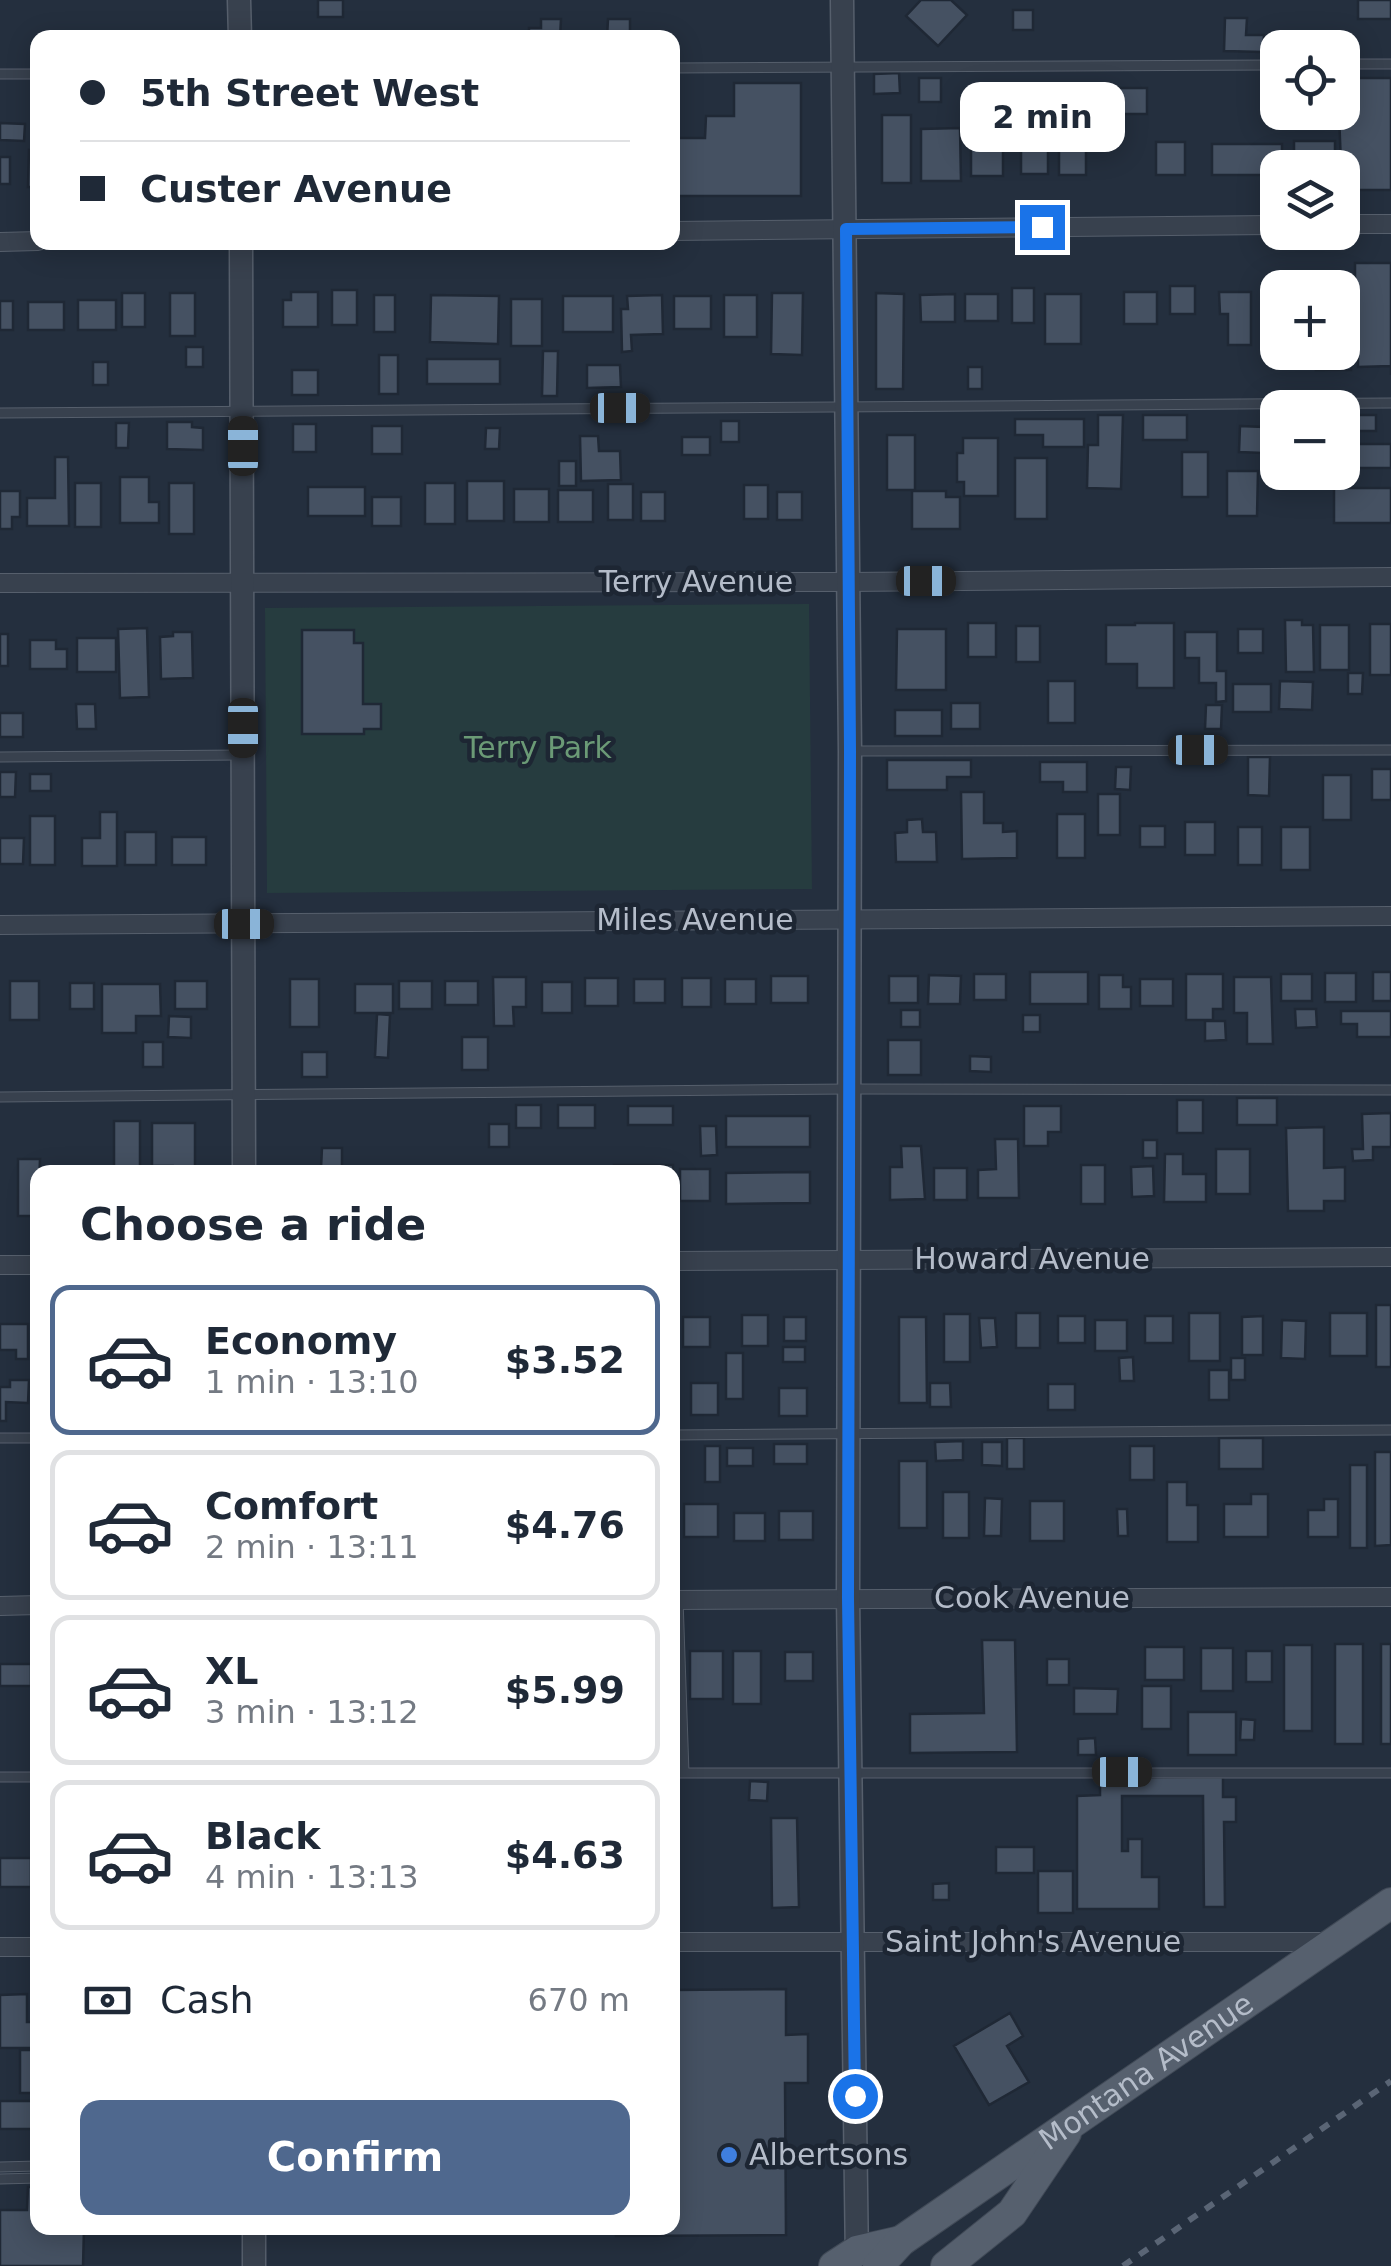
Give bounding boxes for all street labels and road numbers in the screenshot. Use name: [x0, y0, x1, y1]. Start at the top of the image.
street label: Terry Avenue: [598, 564, 793, 599]
street label: Miles Avenue: [596, 902, 794, 937]
street label: Howard Avenue: [914, 1241, 1150, 1276]
street label: Cook Avenue: [934, 1580, 1130, 1615]
street label: Saint John's Avenue: [885, 1924, 1181, 1959]
street label: Montana Avenue: [1032, 1985, 1260, 2157]

